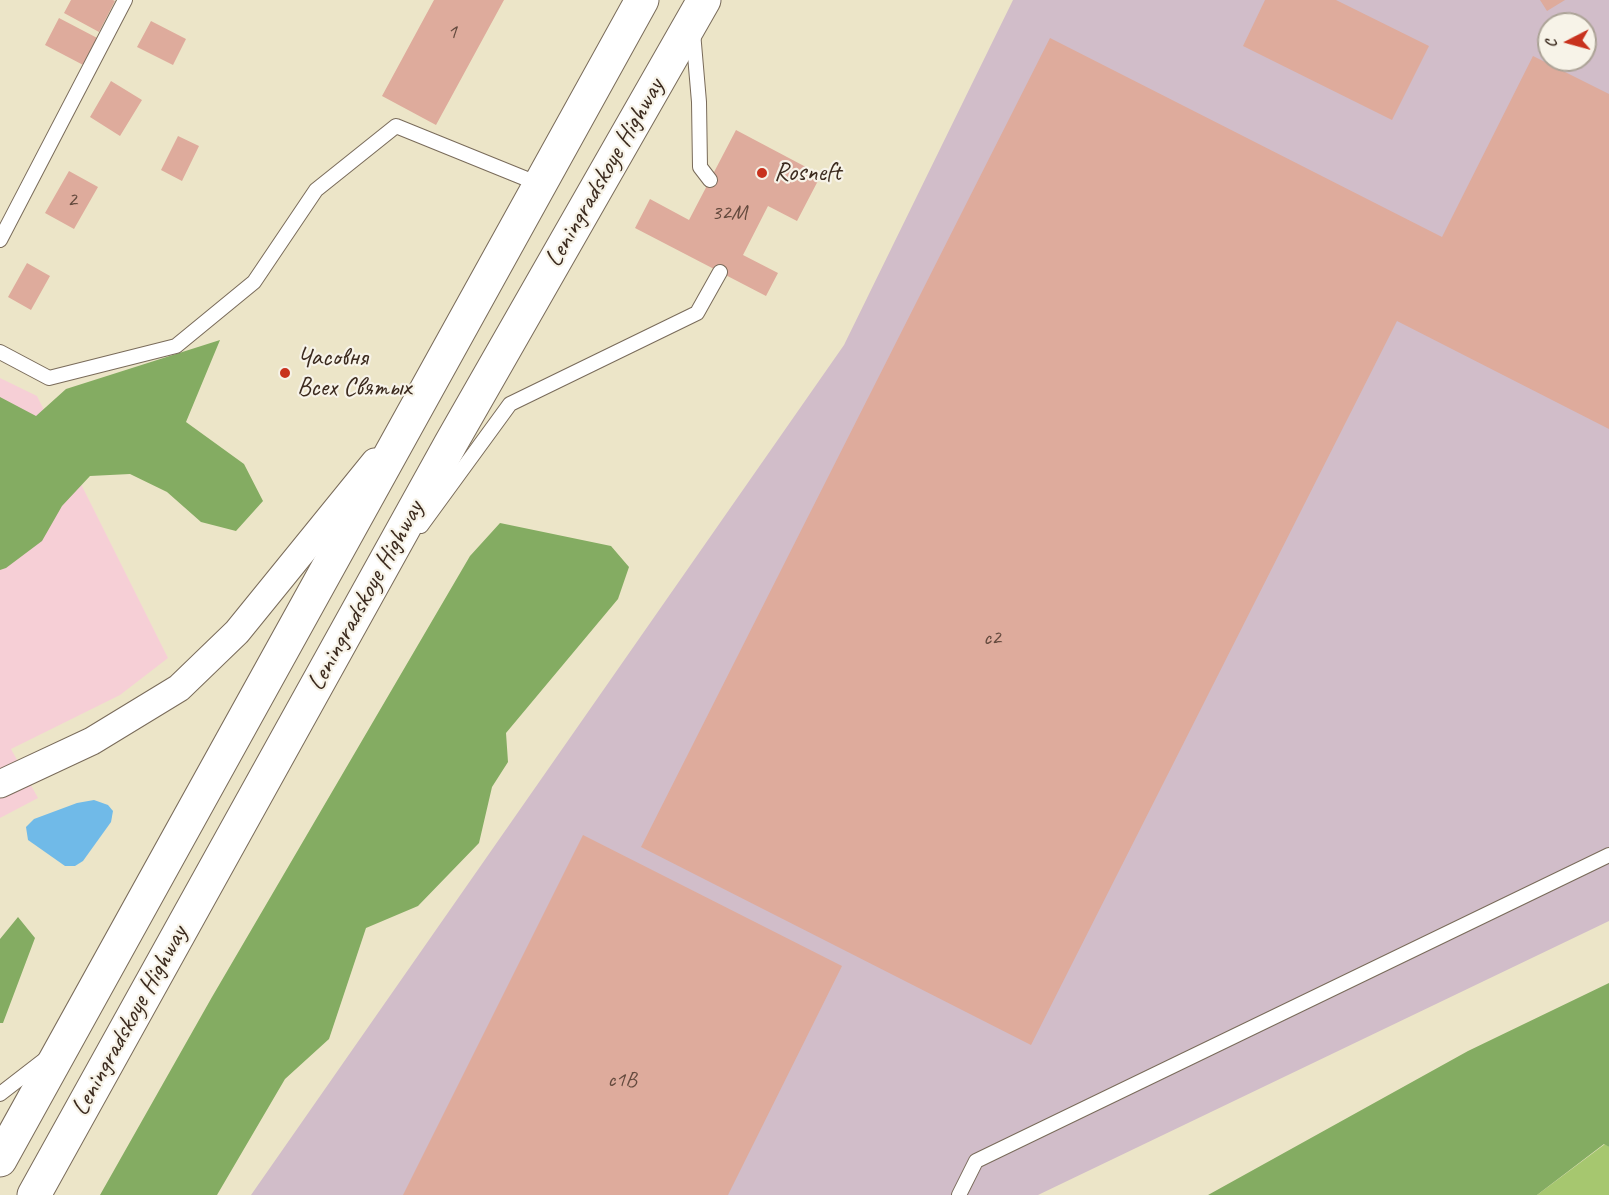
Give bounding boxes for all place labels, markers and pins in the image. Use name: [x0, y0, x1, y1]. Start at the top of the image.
place label: Rosneft: [774, 157, 841, 189]
marker: Rosneft: [755, 166, 769, 180]
place label: Часовня Всех Святых: [297, 342, 411, 404]
marker: Часовня Всех Святых: [278, 366, 292, 380]

